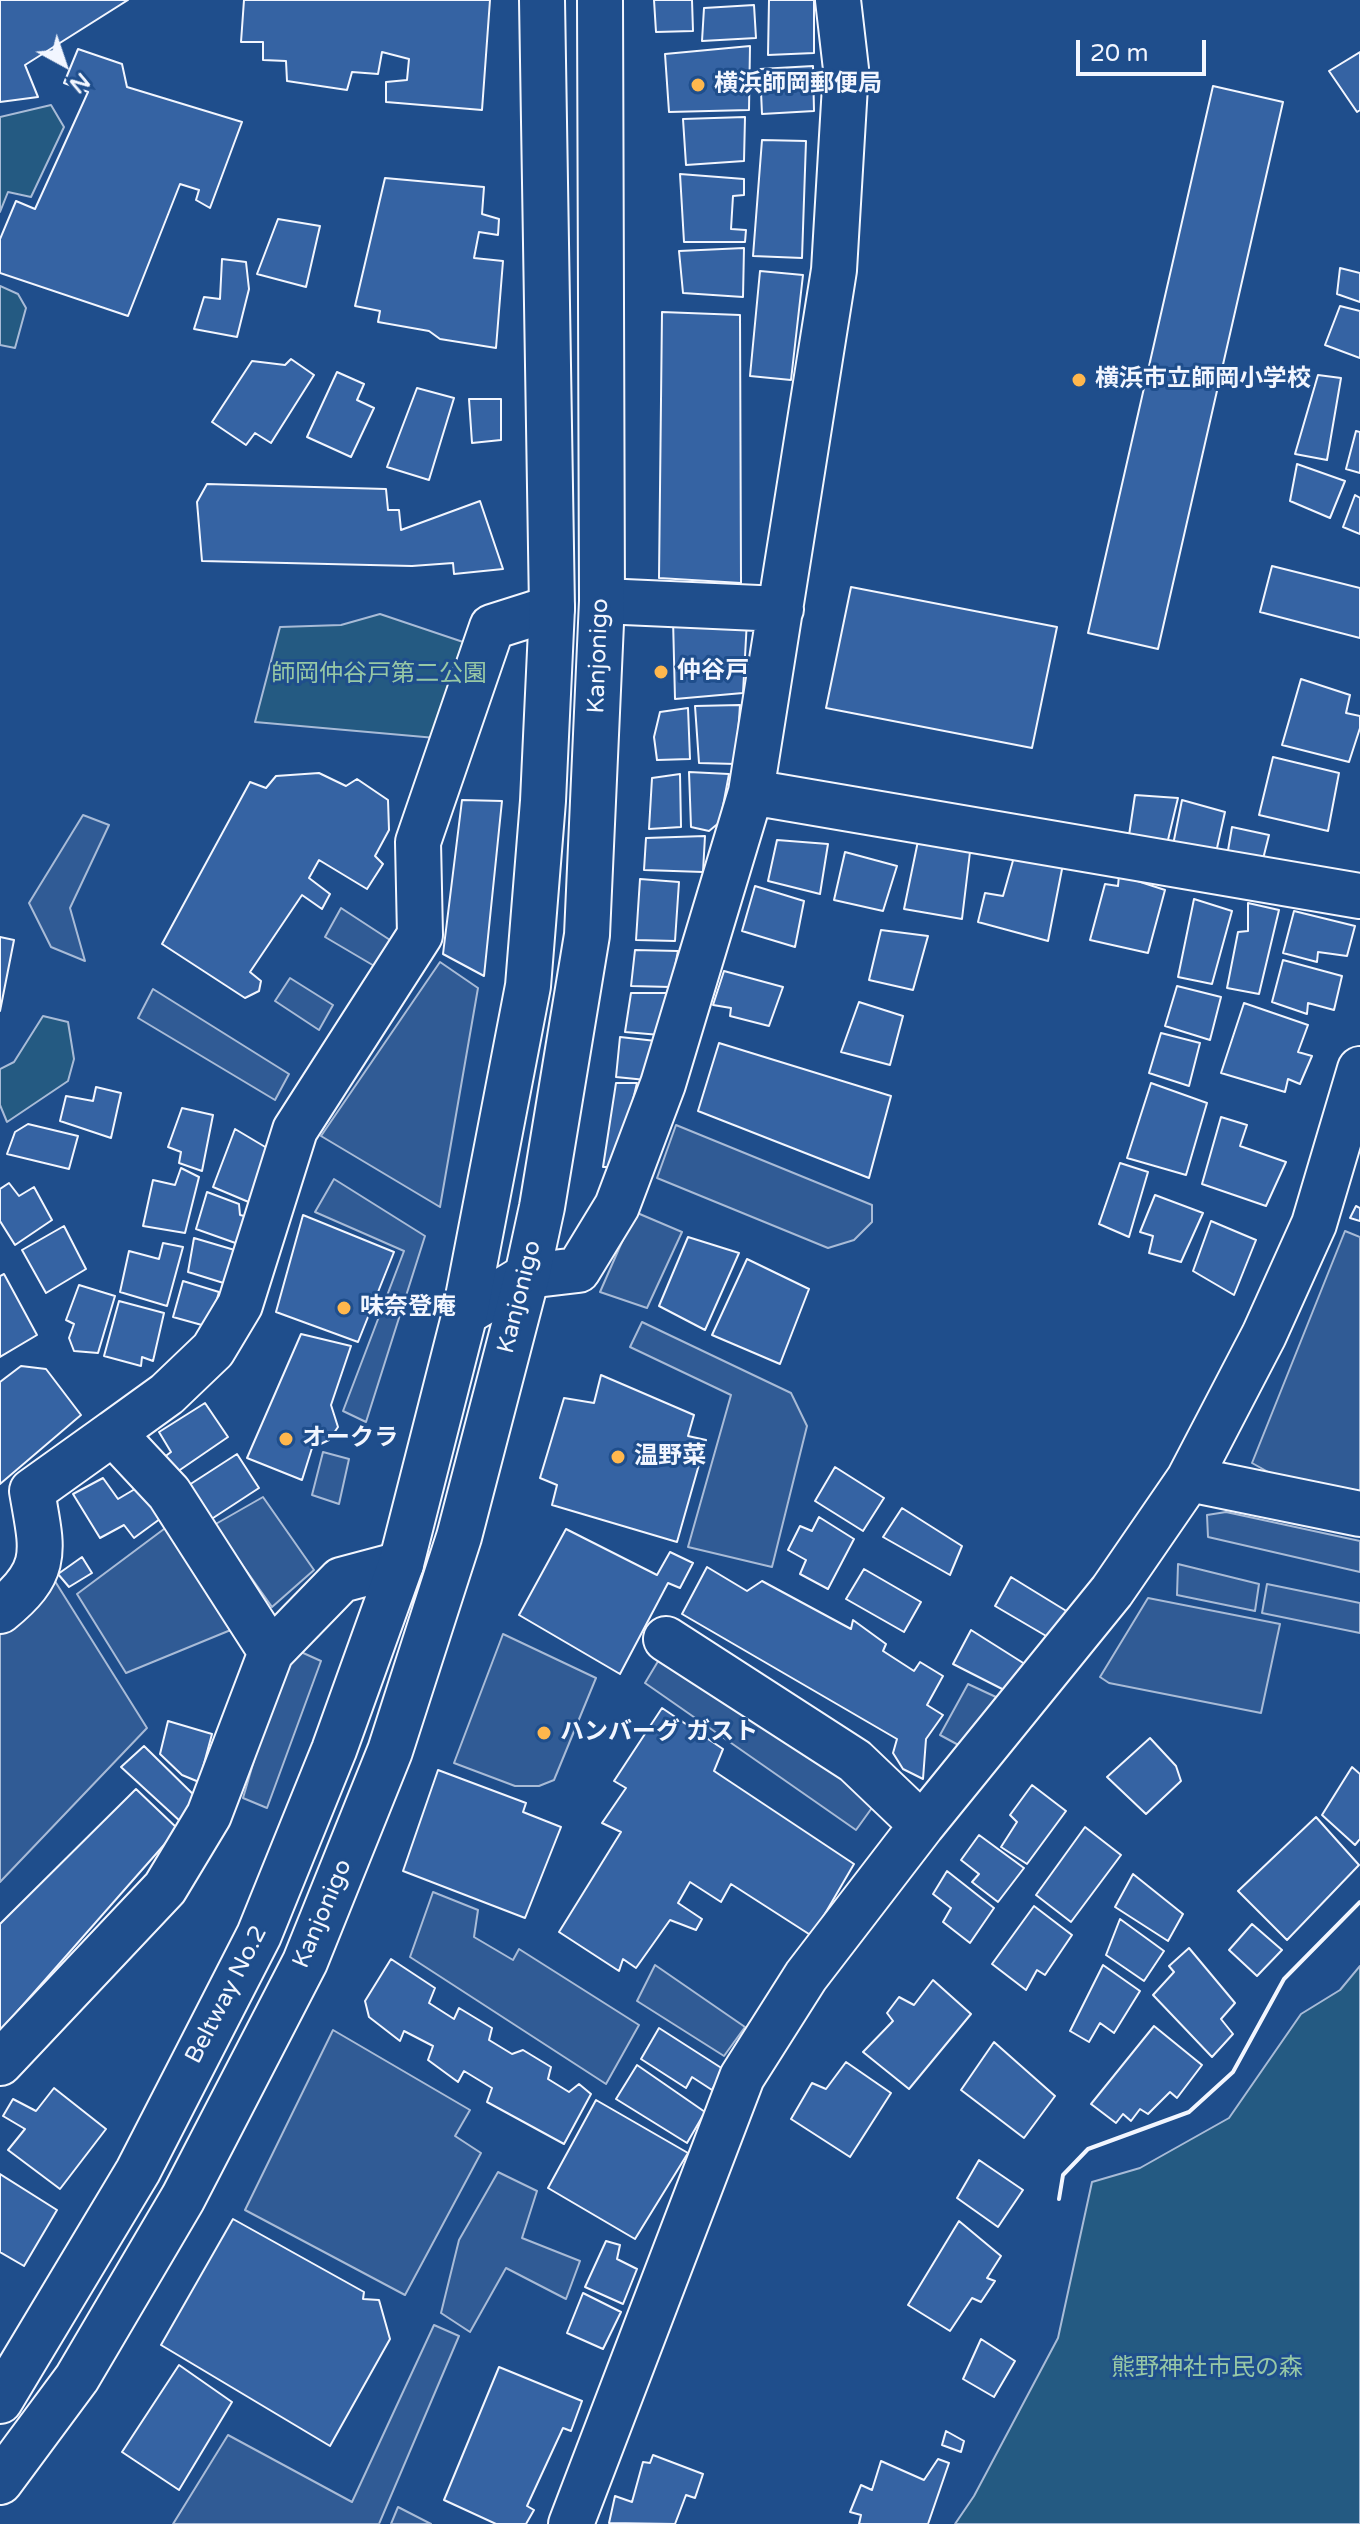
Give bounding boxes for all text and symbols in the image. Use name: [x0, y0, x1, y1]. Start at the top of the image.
north arrow: [24, 24, 104, 104]
scale bar: [1080, 24, 1210, 74]
text: 20 m: [1090, 39, 1148, 68]
text: N: [64, 67, 95, 98]
place label: 横浜師岡郵便局: [714, 71, 882, 99]
marker: 横浜師岡郵便局: [689, 76, 707, 94]
place label: 横浜市立師岡小学校: [1095, 366, 1311, 394]
marker: 横浜市立師岡小学校: [1070, 371, 1088, 389]
street label: Kanjonigo: [583, 598, 615, 714]
place label: 仲谷戸: [677, 658, 749, 686]
park label: 師岡仲谷戸第二公園: [271, 661, 487, 689]
marker: 仲谷戸: [652, 663, 670, 681]
street label: Kanjonigo: [492, 1238, 548, 1356]
place label: 味奈登庵: [360, 1294, 456, 1322]
marker: 味奈登庵: [335, 1299, 353, 1317]
place label: オークラ: [302, 1425, 398, 1453]
marker: オークラ: [277, 1430, 295, 1448]
place label: 温野菜: [634, 1443, 706, 1471]
marker: 温野菜: [609, 1448, 627, 1466]
place label: ハンバーグ ガスト: [560, 1719, 758, 1747]
marker: ハンバーグ ガスト: [535, 1724, 553, 1742]
street label: Kanjonigo: [287, 1855, 359, 1973]
street label: Beltway No.2: [180, 1921, 274, 2069]
park label: 熊野神社市民の森: [1111, 2355, 1303, 2383]

